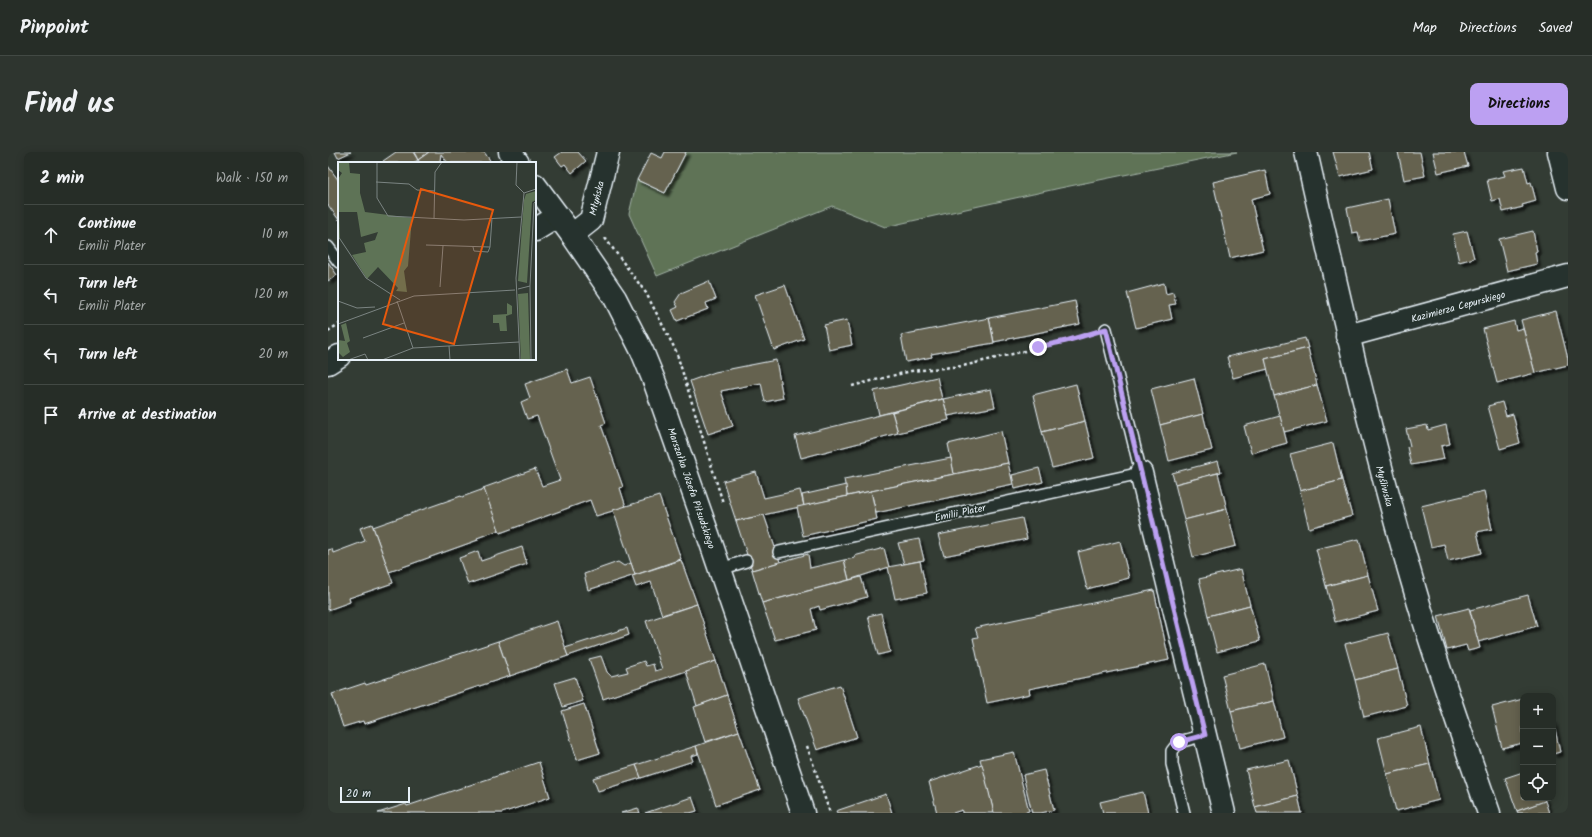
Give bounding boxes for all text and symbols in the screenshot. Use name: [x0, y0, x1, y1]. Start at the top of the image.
text: Pinpoint: [20, 13, 89, 43]
text: Map: [1412, 17, 1437, 39]
text: Directions: [1459, 17, 1517, 39]
text: Saved: [1539, 17, 1572, 39]
text: Find us: [24, 82, 115, 127]
button: Directions: [1470, 83, 1568, 125]
inset map: [338, 162, 536, 360]
text: 2 min: [40, 165, 84, 192]
text: Walk · 150 m: [216, 168, 288, 189]
street label: Młyńska: [585, 179, 609, 217]
text: Continue: [78, 212, 136, 236]
icon: ahead: [40, 224, 62, 246]
text: 10 m: [262, 224, 288, 245]
text: Emilii Plater: [78, 236, 145, 257]
text: Turn left: [78, 272, 138, 296]
icon: left: [40, 284, 62, 306]
text: 120 m: [254, 284, 288, 305]
street label: Kazimierza Cepurskiego: [1409, 287, 1508, 327]
text: Emilii Plater: [78, 296, 145, 317]
route end: [1029, 338, 1047, 356]
text: Turn left: [78, 343, 138, 367]
icon: left: [40, 344, 62, 366]
text: 20 m: [258, 344, 288, 365]
text: Arrive at destination: [78, 403, 217, 427]
icon: arrive: [40, 404, 62, 426]
street label: Marszałka Józefa Piłsudskiego: [663, 425, 720, 552]
street label: Myśliwska: [1371, 464, 1397, 509]
street label: Emilii Plater: [933, 500, 988, 526]
map controls: [1520, 693, 1556, 801]
button: +: [1520, 693, 1556, 729]
button: −: [1520, 729, 1556, 765]
route start: [1170, 733, 1188, 751]
button: locate: [1520, 765, 1556, 801]
scale bar: [340, 785, 410, 804]
text: 20 m: [346, 785, 371, 803]

